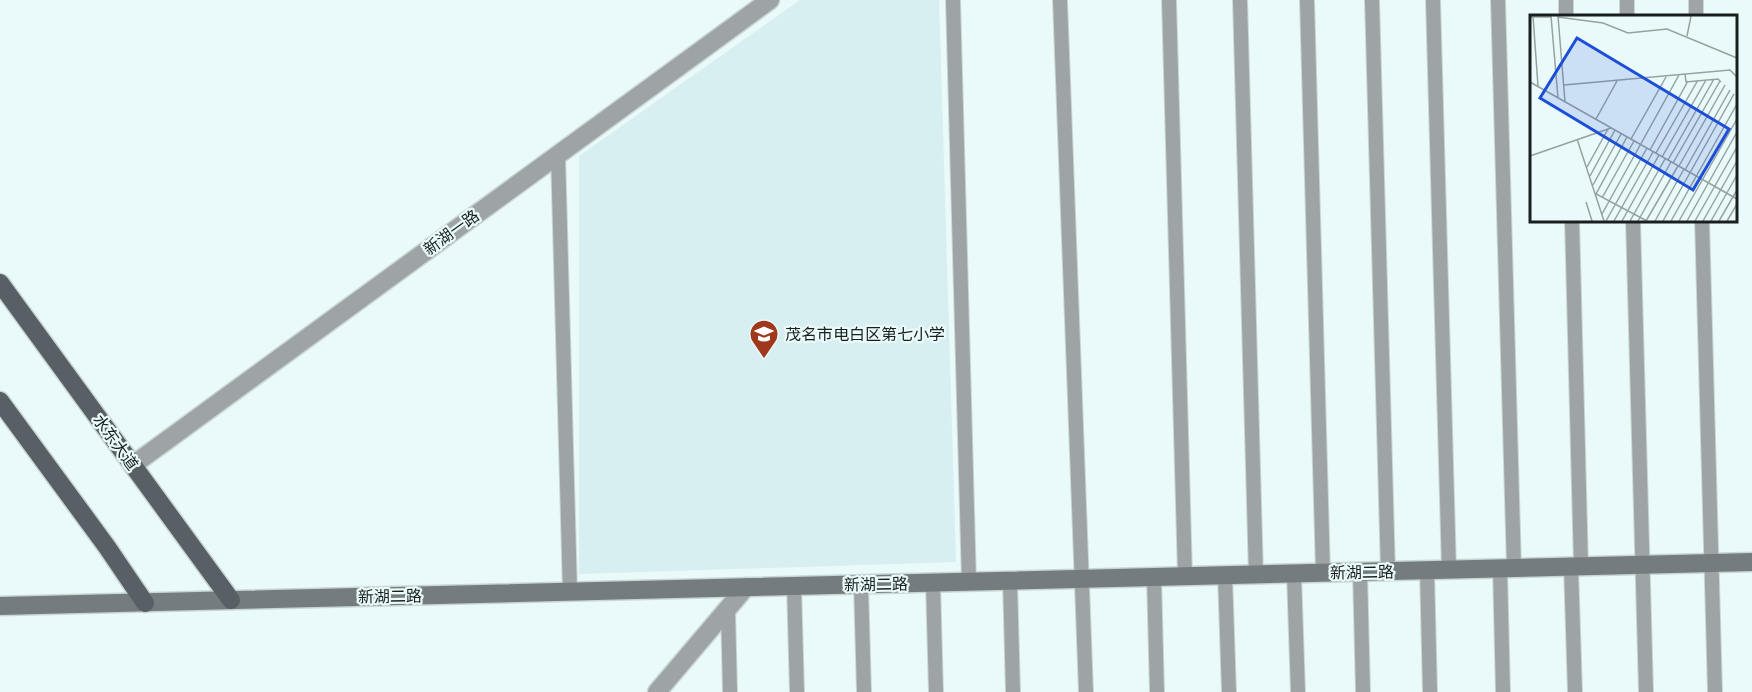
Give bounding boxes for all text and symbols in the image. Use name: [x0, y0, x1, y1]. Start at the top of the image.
inset map: [1530, 15, 1737, 222]
street label: 新湖一路: [419, 204, 483, 260]
school or university icon: 茂名市电白区第七小学: [748, 318, 780, 360]
place label: 茂名市电白区第七小学: [785, 323, 945, 345]
street label: 水东大道: [88, 410, 144, 474]
street label: 新湖二路: [1330, 560, 1394, 584]
street label: 新湖二路: [844, 572, 908, 596]
street label: 新湖二路: [358, 584, 422, 608]

